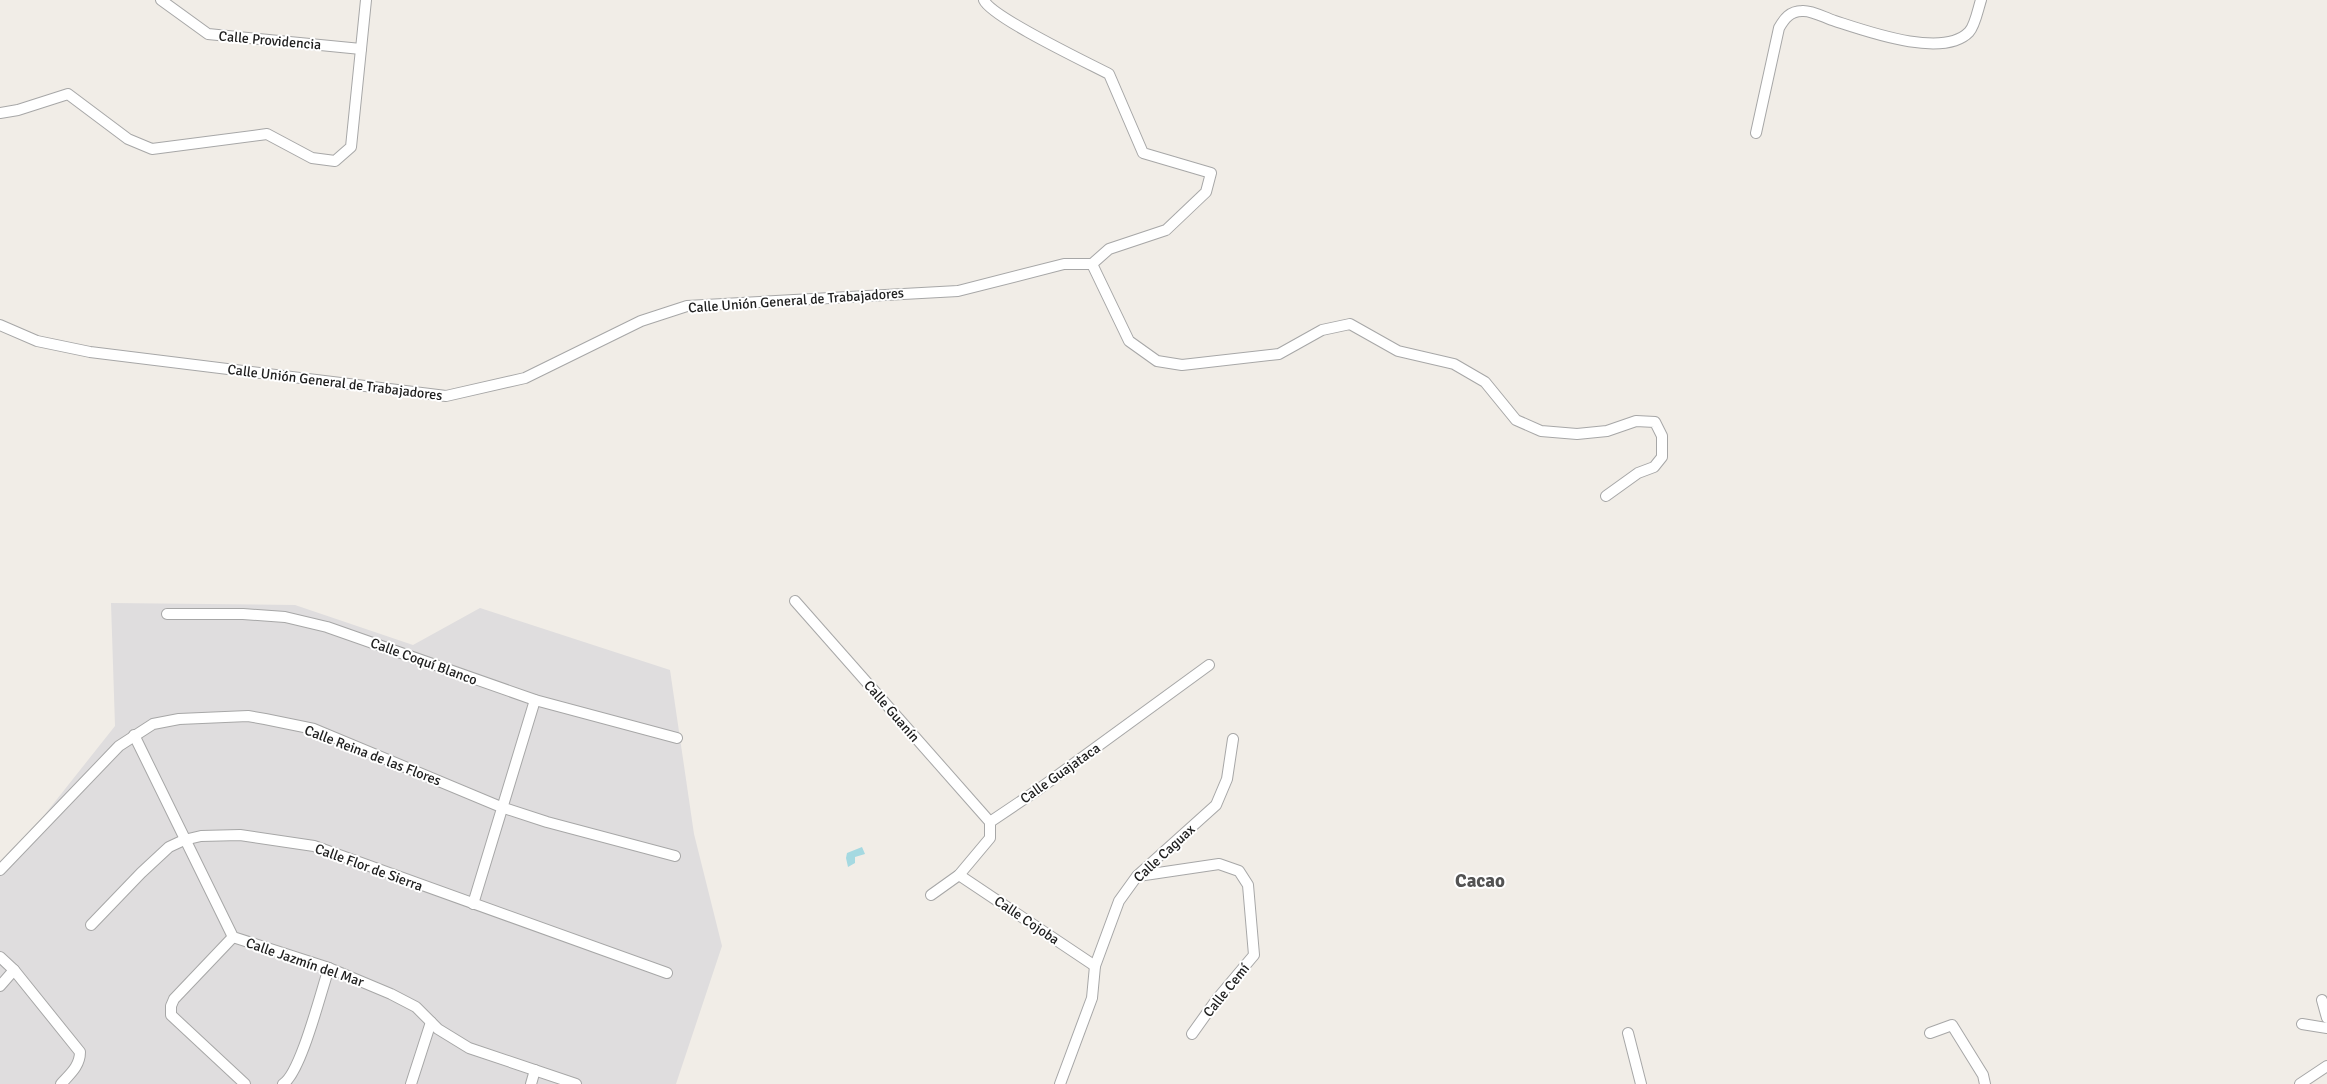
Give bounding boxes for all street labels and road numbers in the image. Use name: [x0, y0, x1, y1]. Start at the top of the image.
street label: Calle Providencia: [218, 28, 322, 53]
street label: Calle Unión General de Trabajadores: [688, 284, 905, 317]
street label: Calle Unión General de Trabajadores: [227, 361, 443, 404]
street label: Calle Coquí Blanco: [368, 634, 479, 689]
street label: Calle Guanín: [860, 677, 923, 746]
street label: Calle Reina de las Flores: [302, 722, 443, 789]
street label: Calle Guajataca: [1017, 740, 1104, 807]
street label: Calle Caguax: [1130, 820, 1199, 886]
street label: Calle Flor de Sierra: [313, 840, 425, 895]
street label: Calle Cojoba: [991, 892, 1062, 948]
street label: Calle Jazmín del Mar: [244, 934, 367, 991]
street label: Calle Cemí: [1200, 960, 1253, 1020]

